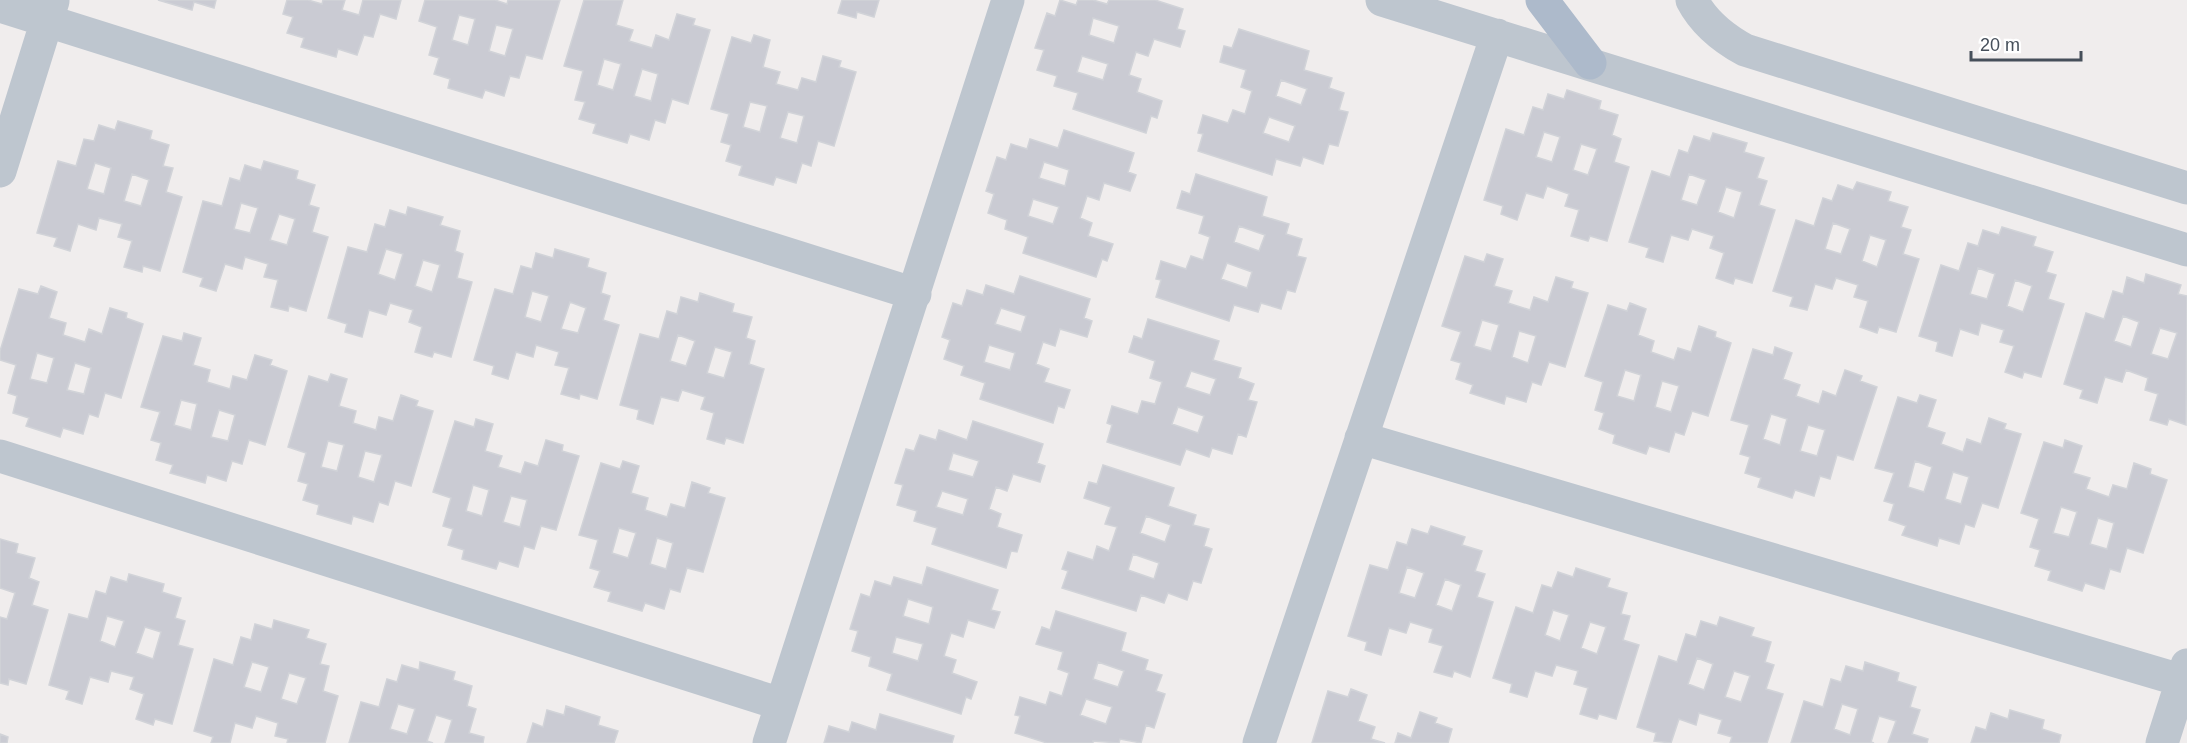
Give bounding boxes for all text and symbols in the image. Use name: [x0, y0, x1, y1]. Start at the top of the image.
scale bar: [1971, 24, 2080, 62]
text: 20 m: [1980, 35, 2020, 55]

